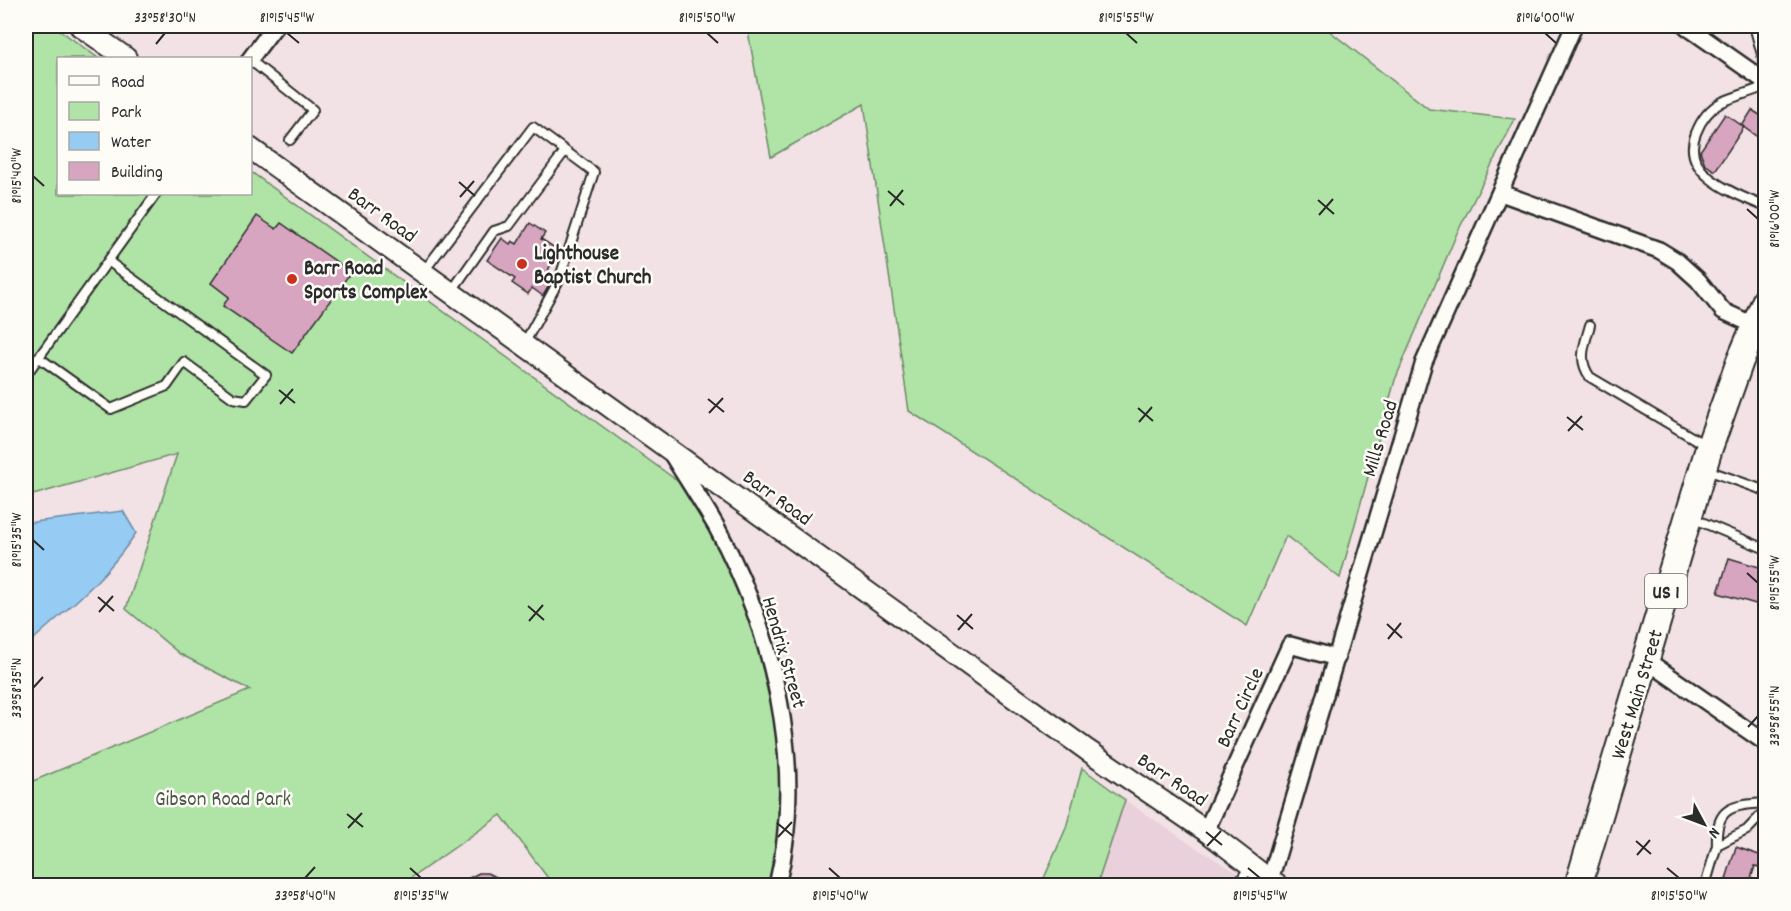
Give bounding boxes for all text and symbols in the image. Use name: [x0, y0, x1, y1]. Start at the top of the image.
text: 33°58'30"N: [134, 8, 196, 30]
text: 81°15'45"W: [260, 8, 315, 30]
text: 81°15'50"W: [679, 8, 736, 30]
text: 81°15'55"W: [1098, 8, 1154, 30]
text: 81°16'00"W: [1516, 8, 1574, 30]
legend: [57, 57, 252, 195]
text: Road: [111, 71, 145, 96]
text: Park: [111, 101, 142, 126]
text: Water: [111, 131, 151, 156]
text: 81°15'40"W: [7, 148, 29, 204]
text: Building: [111, 161, 163, 186]
street label: Barr Road: [340, 181, 422, 252]
text: 81°16'00"W: [1765, 190, 1787, 248]
place label: Lighthouse Baptist Church: [534, 240, 652, 294]
place label: Barr Road Sports Complex: [304, 255, 428, 309]
marker: Lighthouse Baptist Church: [515, 257, 529, 271]
marker: Barr Road Sports Complex: [285, 272, 299, 286]
street label: Mills Road: [1356, 397, 1408, 481]
street label: Barr Road: [735, 464, 817, 535]
text: 81°15'35"W: [7, 512, 29, 567]
text: 81°15'55"W: [1765, 555, 1787, 611]
road number: US 1: [1645, 574, 1687, 608]
street label: Hendrix Street: [752, 594, 812, 712]
street label: West Main Street: [1605, 626, 1673, 763]
text: 33°58'35"N: [7, 658, 29, 718]
street label: Barr Circle: [1210, 663, 1273, 753]
text: 33°58'55"N: [1765, 686, 1787, 746]
street label: Barr Road: [1130, 747, 1213, 816]
park label: Gibson Road Park: [155, 786, 291, 816]
north arrow: [1674, 794, 1734, 854]
text: N: [1702, 822, 1725, 843]
text: 33°58'40"N: [274, 886, 336, 908]
text: 81°15'35"W: [394, 886, 449, 908]
text: 81°15'40"W: [812, 886, 868, 908]
text: 81°15'45"W: [1233, 886, 1288, 908]
text: 81°15'50"W: [1651, 886, 1708, 908]

